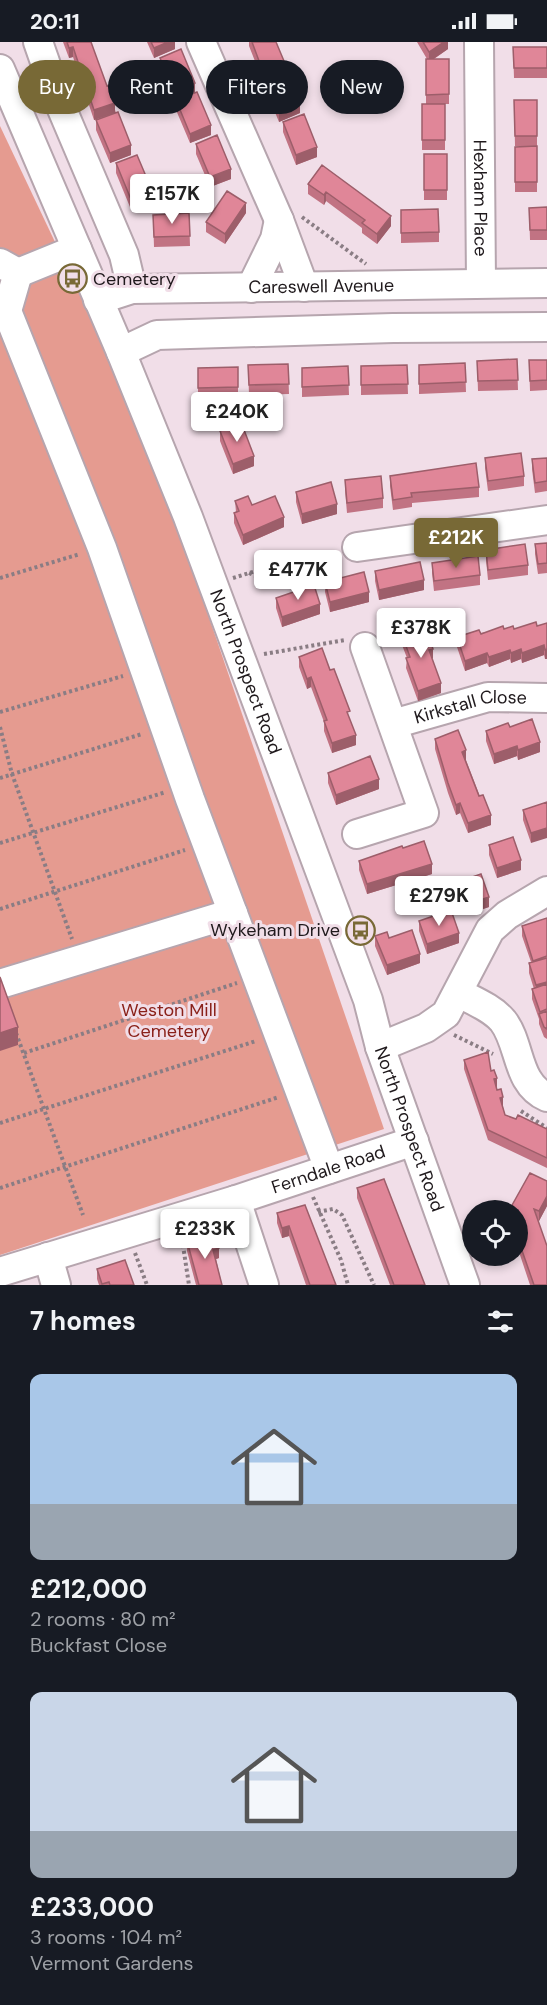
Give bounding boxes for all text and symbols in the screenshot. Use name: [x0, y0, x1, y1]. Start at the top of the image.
text: 20:11: [30, 7, 80, 36]
chip: Buy: [18, 60, 96, 114]
chip: Rent: [108, 60, 194, 114]
chip: Filters: [206, 60, 308, 114]
chip: New: [320, 60, 404, 114]
street label: Hexham Place: [468, 139, 493, 256]
pin: £157K: [130, 174, 214, 225]
text: £157K: [144, 180, 200, 206]
bus stop icon: Cemetery: [56, 263, 88, 295]
place label: Cemetery: [93, 267, 176, 291]
street label: Careswell Avenue: [248, 273, 394, 299]
pin: £240K: [195, 392, 279, 443]
text: £240K: [205, 398, 269, 424]
pin: £212K: [414, 518, 498, 569]
text: £212K: [428, 524, 484, 550]
pin: £477K: [256, 550, 340, 601]
text: £477K: [268, 556, 328, 582]
street label: North Prospect Road: [204, 586, 287, 757]
pin: £378K: [379, 608, 463, 659]
text: £378K: [391, 614, 451, 640]
street label: Kirkstall Close: [411, 684, 527, 729]
pin: £279K: [397, 876, 481, 927]
text: £279K: [409, 882, 469, 908]
bus stop icon: Wykeham Drive: [345, 914, 377, 946]
place label: Wykeham Drive: [210, 918, 340, 942]
park label: Weston Mill Cemetery: [121, 998, 217, 1043]
street label: North Prospect Road: [369, 1043, 450, 1215]
street label: Ferndale Road: [268, 1139, 388, 1199]
map controls: [462, 1200, 528, 1266]
button: locate: [462, 1200, 528, 1266]
pin: £233K: [163, 1209, 247, 1260]
text: £233K: [174, 1215, 236, 1241]
text: 7 homes: [30, 1304, 136, 1338]
icon: filters: [484, 1305, 517, 1338]
icon: home: [220, 1413, 328, 1521]
text: £212,000: [30, 1572, 147, 1606]
text: 2 rooms · 80 m²: [30, 1606, 176, 1632]
text: Buckfast Close: [30, 1632, 167, 1658]
icon: home: [220, 1731, 328, 1839]
text: £233,000: [30, 1890, 154, 1924]
text: 3 rooms · 104 m²: [30, 1924, 182, 1950]
text: Vermont Gardens: [30, 1950, 194, 1976]

